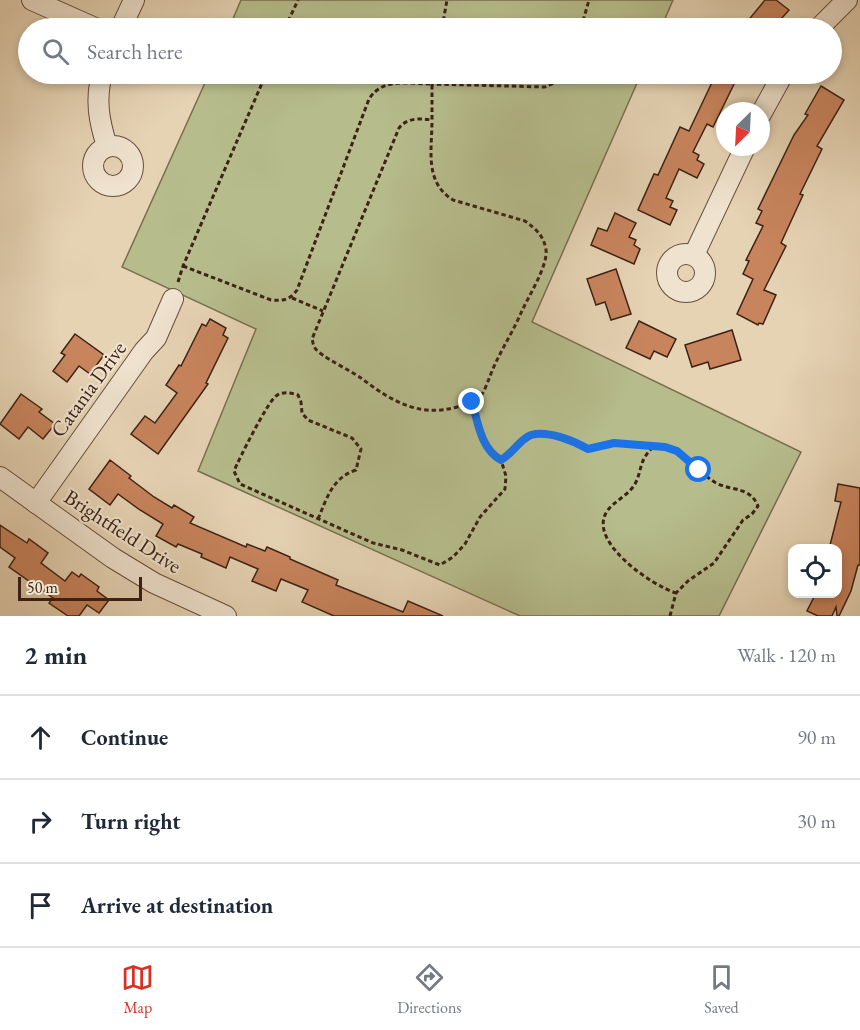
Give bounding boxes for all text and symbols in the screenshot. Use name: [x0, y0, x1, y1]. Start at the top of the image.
search box: [18, 18, 842, 84]
icon: search: [39, 35, 72, 68]
text: Search here: [87, 37, 182, 66]
north arrow: [716, 102, 770, 156]
street label: Catania Drive: [44, 336, 132, 442]
route end: [458, 388, 484, 414]
route start: [685, 456, 711, 482]
street label: Brightfield Drive: [59, 483, 187, 579]
map controls: [788, 544, 842, 598]
button: locate: [788, 544, 842, 598]
scale bar: [18, 574, 142, 602]
text: 50 m: [27, 577, 58, 598]
text: 2 min: [24, 638, 87, 672]
text: Walk · 120 m: [737, 642, 836, 668]
icon: ahead: [24, 721, 57, 754]
text: Continue: [81, 723, 168, 752]
text: 90 m: [797, 724, 836, 750]
icon: right: [24, 805, 57, 838]
text: Turn right: [81, 807, 180, 836]
text: 30 m: [797, 808, 836, 834]
icon: arrive: [24, 889, 57, 922]
text: Arrive at destination: [81, 891, 273, 920]
tab: Map: [121, 961, 154, 1018]
tab: Directions: [397, 961, 462, 1018]
tab: Saved: [704, 961, 739, 1018]

